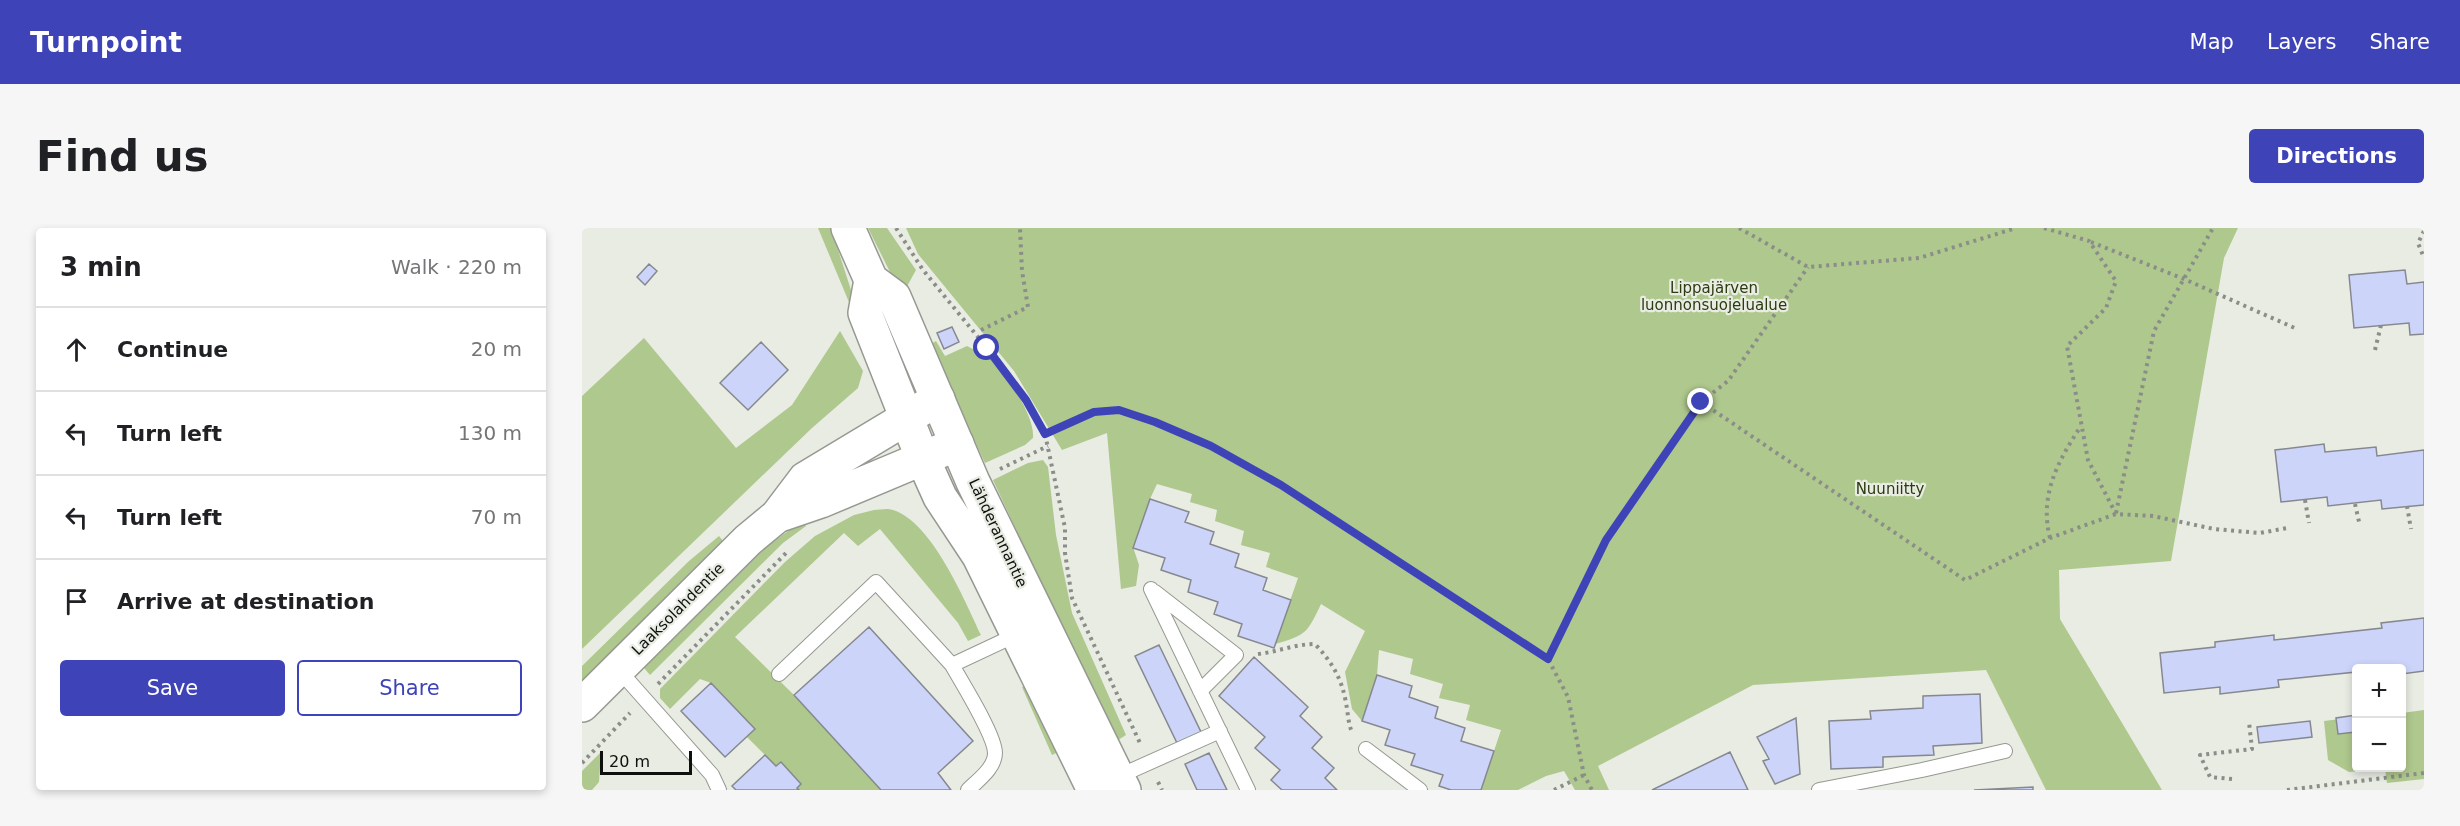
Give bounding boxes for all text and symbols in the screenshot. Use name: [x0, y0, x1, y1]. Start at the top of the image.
text: Turnpoint: [30, 26, 182, 59]
text: Map: [2190, 30, 2234, 54]
text: Layers: [2267, 30, 2336, 54]
text: Share: [2369, 30, 2430, 54]
button: Directions: [2249, 129, 2424, 183]
text: Find us: [36, 132, 209, 181]
text: 3 min: [60, 252, 142, 282]
text: Walk · 220 m: [391, 255, 522, 279]
park label: Lippajärven luonnonsuojelualue: [1641, 279, 1787, 314]
icon: ahead: [60, 333, 93, 366]
route start: [973, 334, 999, 360]
text: Continue: [117, 337, 228, 362]
text: 20 m: [471, 337, 522, 361]
route end: [1687, 388, 1713, 414]
icon: left: [60, 417, 93, 450]
text: Turn left: [117, 421, 222, 446]
text: 130 m: [458, 421, 522, 445]
street label: Lähderannantie: [965, 476, 1031, 590]
park label: Nuuniitty: [1856, 480, 1924, 498]
icon: left: [60, 501, 93, 534]
text: Turn left: [117, 505, 222, 530]
text: 70 m: [471, 505, 522, 529]
street label: Laaksolahdentie: [628, 559, 728, 659]
icon: arrive: [60, 585, 93, 618]
text: Arrive at destination: [117, 589, 374, 614]
button: Save: [60, 660, 285, 716]
button: Share: [297, 660, 522, 716]
map controls: [2352, 664, 2406, 772]
button: +: [2352, 664, 2406, 718]
button: −: [2352, 718, 2406, 772]
scale bar: [600, 748, 692, 776]
text: 20 m: [609, 752, 650, 771]

